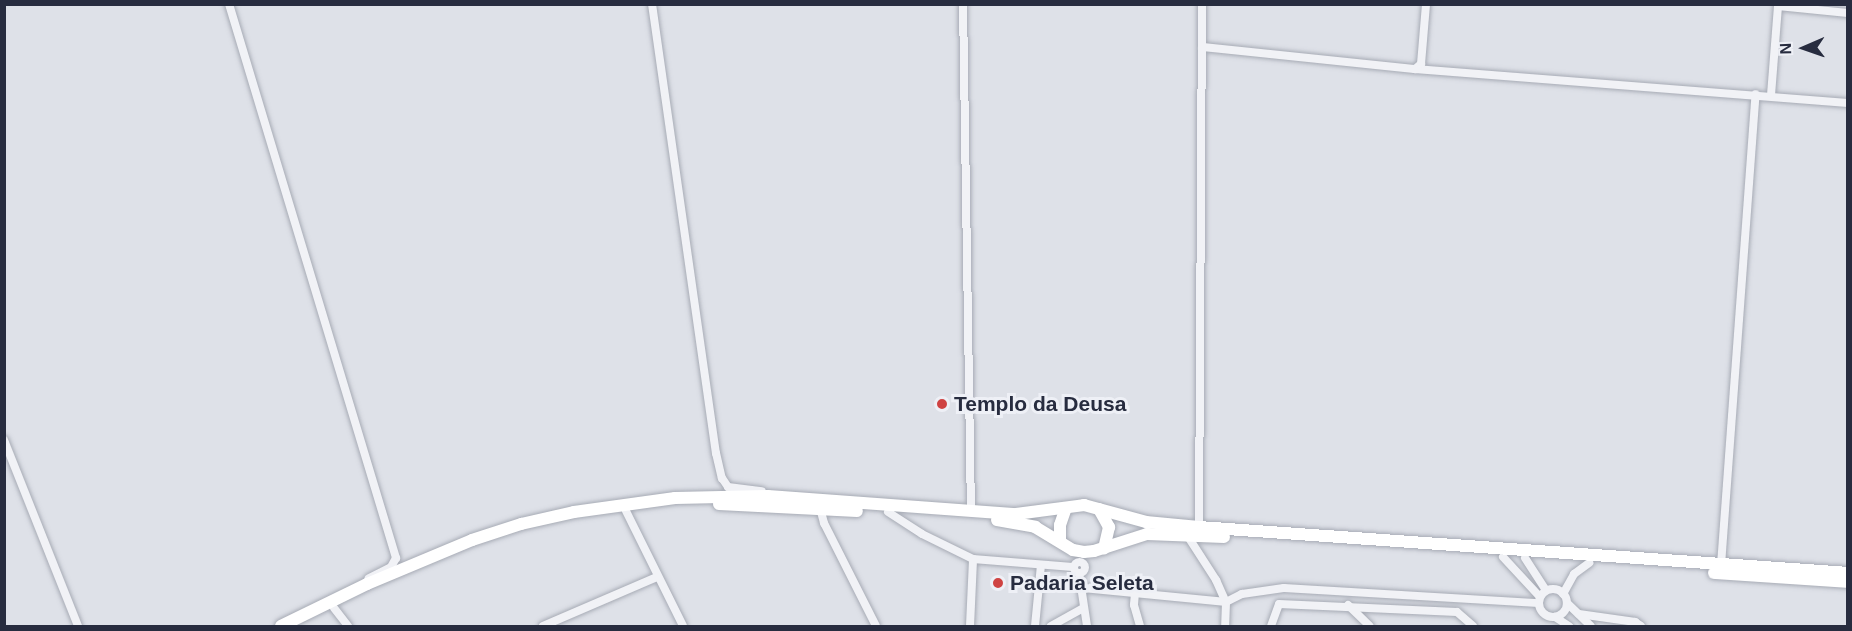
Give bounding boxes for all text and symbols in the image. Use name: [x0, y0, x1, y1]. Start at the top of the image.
north arrow: [1774, 18, 1834, 78]
text: N: [1777, 43, 1794, 55]
place label: Templo da Deusa: [954, 391, 1126, 417]
marker: Templo da Deusa: [935, 397, 949, 411]
place label: Padaria Seleta: [1010, 570, 1154, 596]
marker: Padaria Seleta: [991, 576, 1005, 590]

